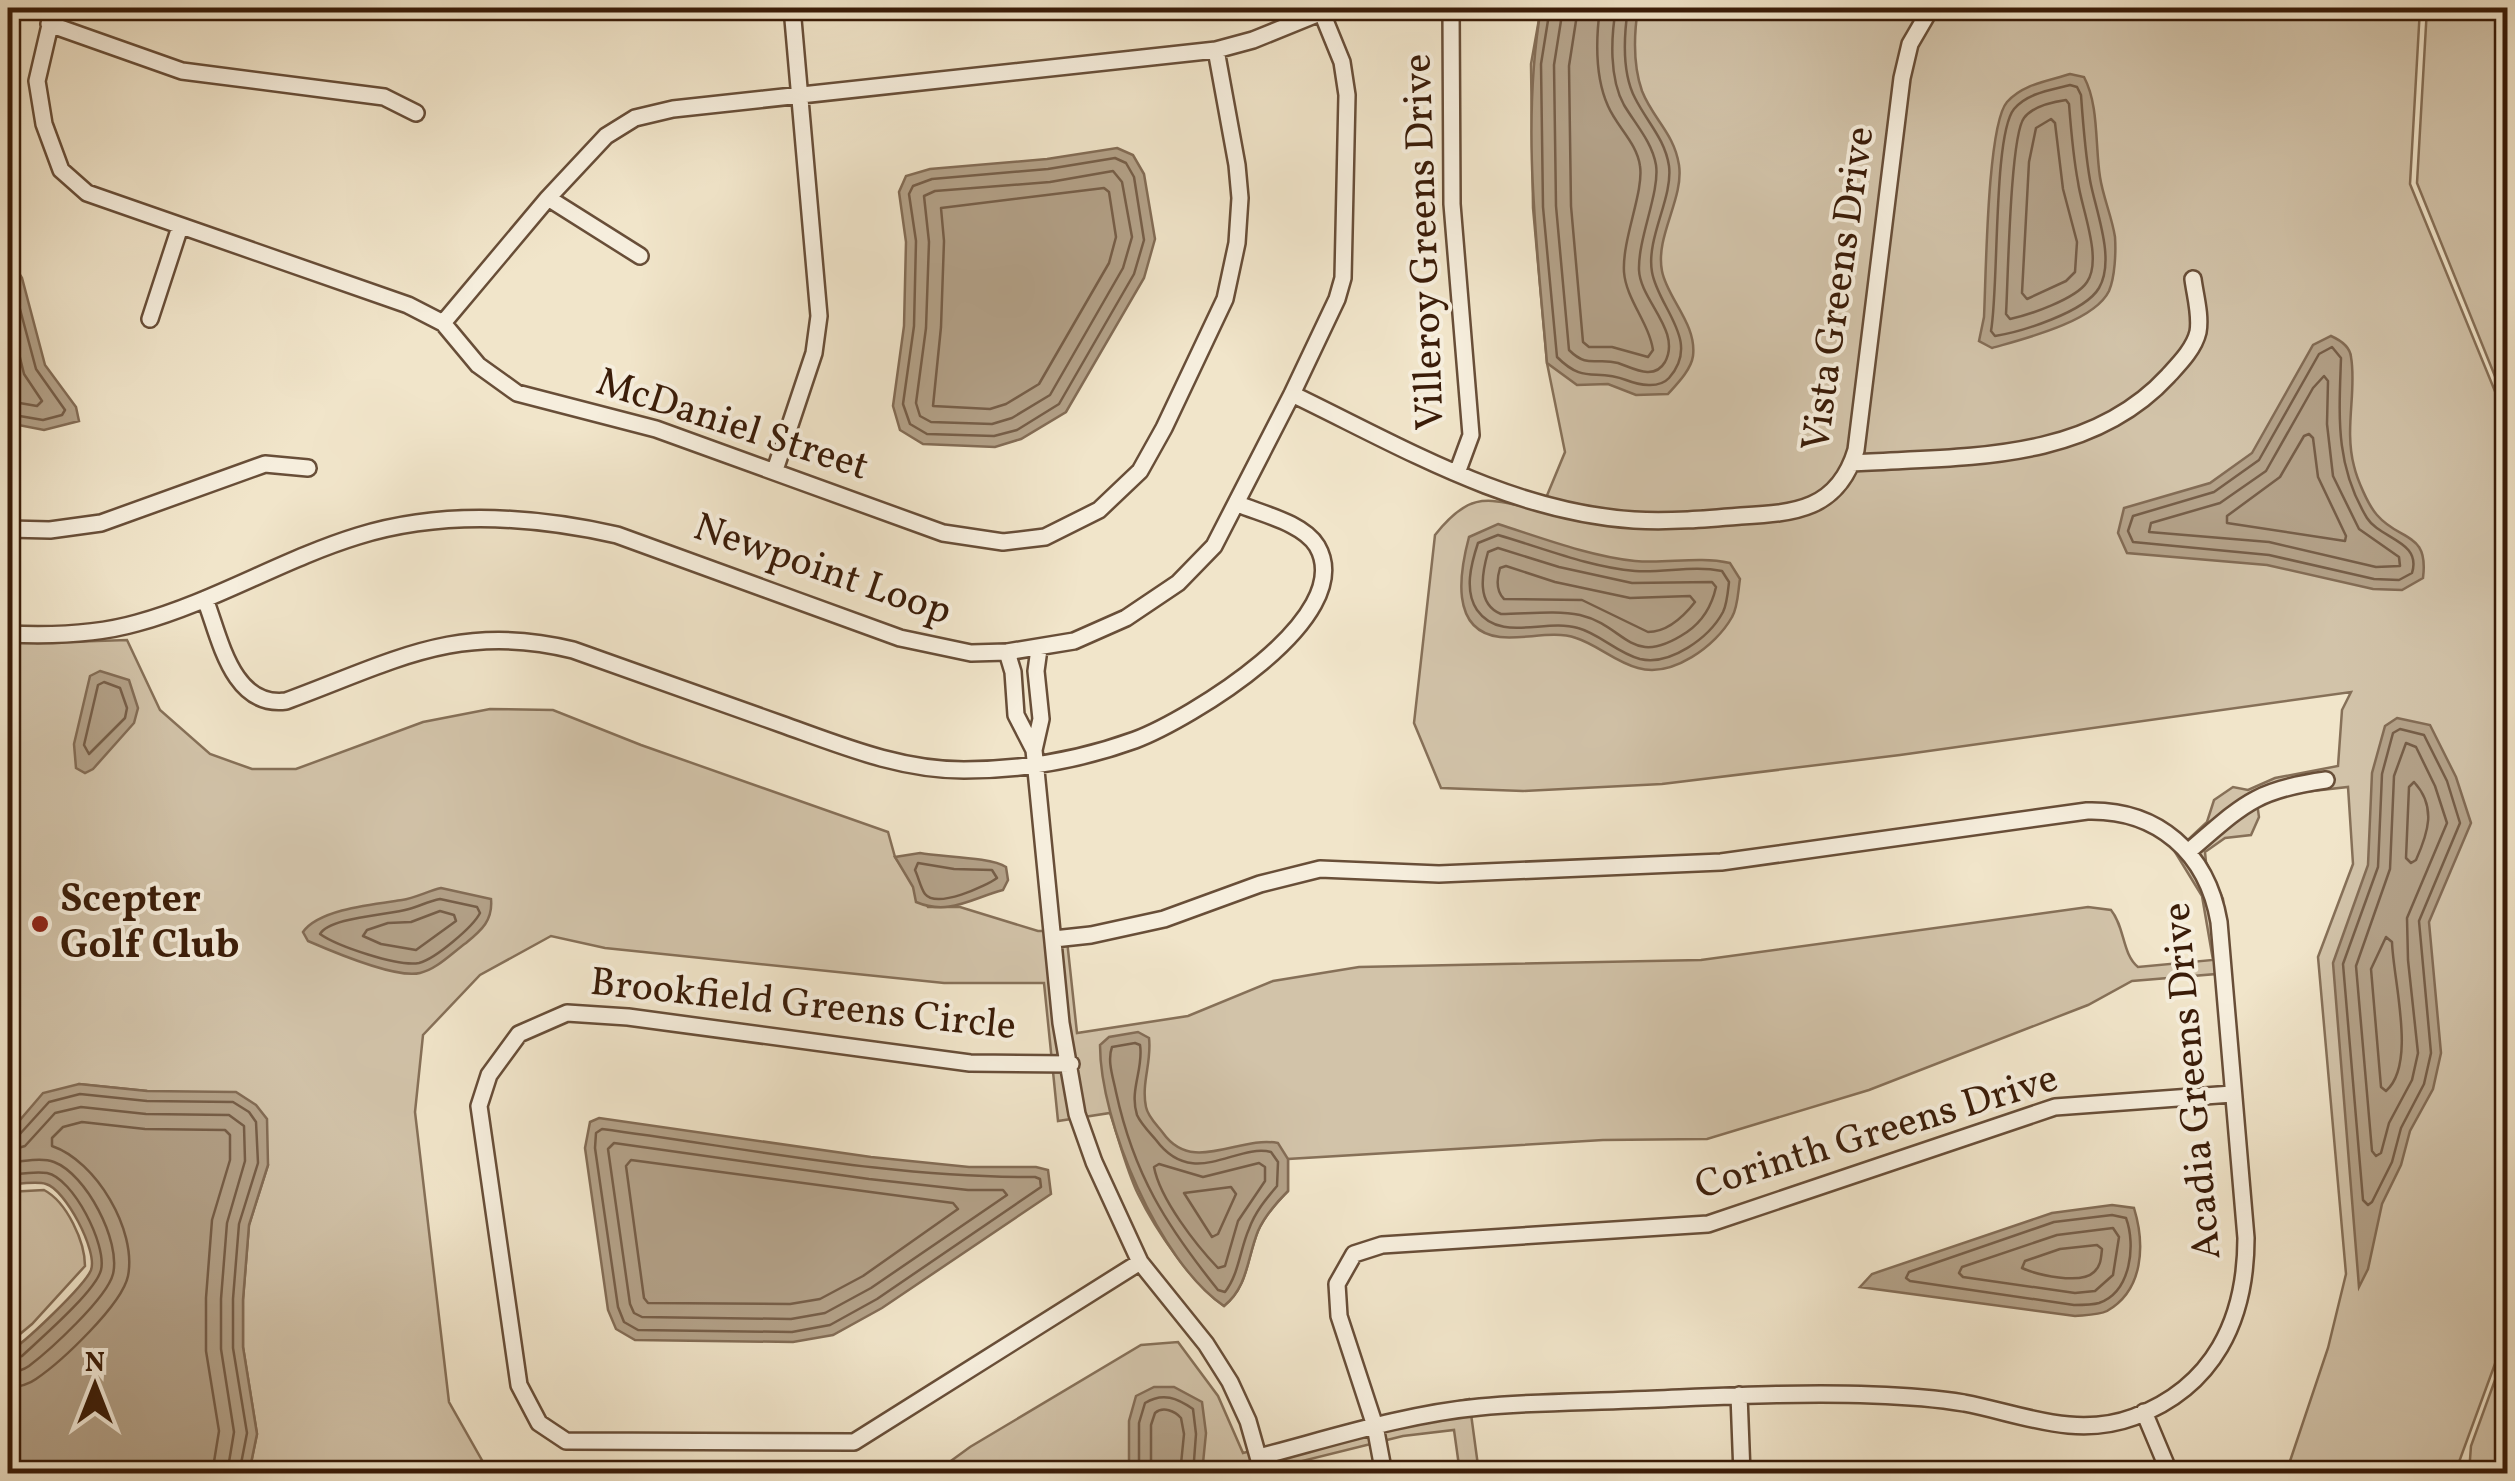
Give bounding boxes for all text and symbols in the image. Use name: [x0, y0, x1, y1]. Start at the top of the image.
street label: Villeroy Greens Drive: [1391, 53, 1461, 431]
street label: Vista Greens Drive: [1790, 123, 1890, 455]
street label: McDaniel Street: [589, 356, 875, 496]
street label: Newpoint Loop: [686, 501, 958, 641]
place label: Scepter Golf Club: [60, 873, 239, 975]
street label: Acadia Greens Drive: [2150, 900, 2238, 1262]
marker: Scepter Golf Club: [29, 913, 51, 935]
street label: Brookfield Greens Circle: [587, 956, 1019, 1056]
street label: Corinth Greens Drive: [1689, 1052, 2065, 1216]
north arrow: [45, 1336, 145, 1436]
text: N: [85, 1344, 105, 1383]

